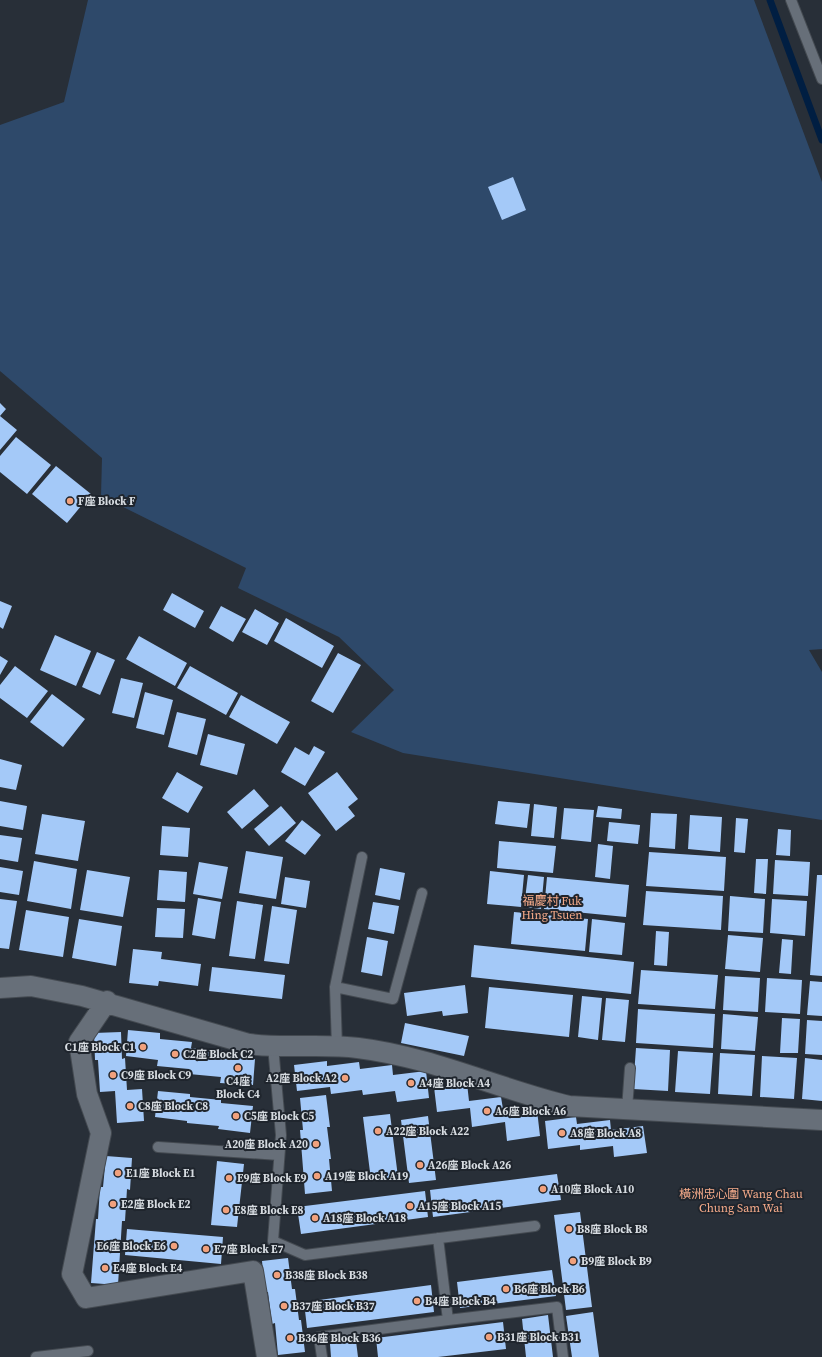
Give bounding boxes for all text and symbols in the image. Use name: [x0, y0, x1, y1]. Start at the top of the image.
place label: F座 Block F: [78, 494, 136, 509]
marker: F座 Block F: [65, 496, 75, 506]
district label: 福慶村 Fuk Hing Tsuen: [521, 893, 583, 923]
place label: C1座 Block C1: [65, 1040, 135, 1055]
marker: C1座 Block C1: [138, 1042, 148, 1052]
place label: C2座 Block C2: [183, 1047, 253, 1062]
marker: C2座 Block C2: [170, 1049, 180, 1059]
marker: C4座 Block C4: [233, 1063, 243, 1073]
place label: C9座 Block C9: [121, 1068, 191, 1083]
marker: C9座 Block C9: [108, 1070, 118, 1080]
place label: A2座 Block A2: [266, 1071, 337, 1086]
marker: A2座 Block A2: [340, 1073, 350, 1083]
place label: C4座 Block C4: [216, 1074, 260, 1102]
place label: A4座 Block A4: [419, 1076, 490, 1091]
marker: A4座 Block A4: [406, 1078, 416, 1088]
place label: C8座 Block C8: [138, 1099, 208, 1114]
marker: C8座 Block C8: [125, 1101, 135, 1111]
place label: A6座 Block A6: [495, 1104, 566, 1119]
marker: A6座 Block A6: [482, 1106, 492, 1116]
place label: C5座 Block C5: [244, 1109, 314, 1124]
marker: C5座 Block C5: [231, 1111, 241, 1121]
place label: A22座 Block A22: [386, 1124, 469, 1139]
marker: A22座 Block A22: [373, 1126, 383, 1136]
place label: A8座 Block A8: [570, 1126, 641, 1141]
marker: A8座 Block A8: [557, 1128, 567, 1138]
place label: A20座 Block A20: [225, 1137, 308, 1152]
marker: A20座 Block A20: [311, 1139, 321, 1149]
place label: A26座 Block A26: [428, 1158, 511, 1173]
marker: A26座 Block A26: [415, 1160, 425, 1170]
place label: E1座 Block E1: [126, 1166, 196, 1181]
marker: E1座 Block E1: [113, 1168, 123, 1178]
place label: A19座 Block A19: [325, 1169, 408, 1184]
place label: E9座 Block E9: [237, 1171, 307, 1186]
marker: A19座 Block A19: [312, 1171, 322, 1181]
marker: E9座 Block E9: [224, 1173, 234, 1183]
place label: A10座 Block A10: [551, 1182, 634, 1197]
marker: A10座 Block A10: [538, 1184, 548, 1194]
district label: 橫洲忠心圍 Wang Chau Chung Sam Wai: [679, 1186, 803, 1216]
place label: E2座 Block E2: [121, 1197, 191, 1212]
marker: E2座 Block E2: [108, 1199, 118, 1209]
place label: A15座 Block A15: [418, 1199, 501, 1214]
marker: A15座 Block A15: [405, 1201, 415, 1211]
place label: E8座 Block E8: [234, 1203, 304, 1218]
marker: E8座 Block E8: [221, 1205, 231, 1215]
place label: A18座 Block A18: [323, 1211, 406, 1226]
marker: A18座 Block A18: [310, 1213, 320, 1223]
place label: B8座 Block B8: [577, 1222, 648, 1237]
marker: B8座 Block B8: [564, 1224, 574, 1234]
place label: E6座 Block E6: [96, 1239, 166, 1254]
marker: E6座 Block E6: [169, 1241, 179, 1251]
place label: E7座 Block E7: [214, 1242, 284, 1257]
marker: E7座 Block E7: [201, 1244, 211, 1254]
place label: B9座 Block B9: [581, 1254, 652, 1269]
marker: B9座 Block B9: [568, 1256, 578, 1266]
place label: E4座 Block E4: [113, 1261, 183, 1276]
marker: E4座 Block E4: [100, 1263, 110, 1273]
place label: B38座 Block B38: [285, 1268, 368, 1283]
marker: B38座 Block B38: [272, 1270, 282, 1280]
place label: B6座 Block B6: [514, 1282, 585, 1297]
marker: B6座 Block B6: [501, 1284, 511, 1294]
place label: B4座 Block B4: [425, 1294, 496, 1309]
marker: B4座 Block B4: [412, 1296, 422, 1306]
place label: B37座 Block B37: [292, 1299, 375, 1314]
marker: B37座 Block B37: [279, 1301, 289, 1311]
place label: B31座 Block B31: [497, 1330, 580, 1345]
place label: B36座 Block B36: [298, 1331, 381, 1346]
marker: B31座 Block B31: [484, 1332, 494, 1342]
marker: B36座 Block B36: [285, 1333, 295, 1343]

